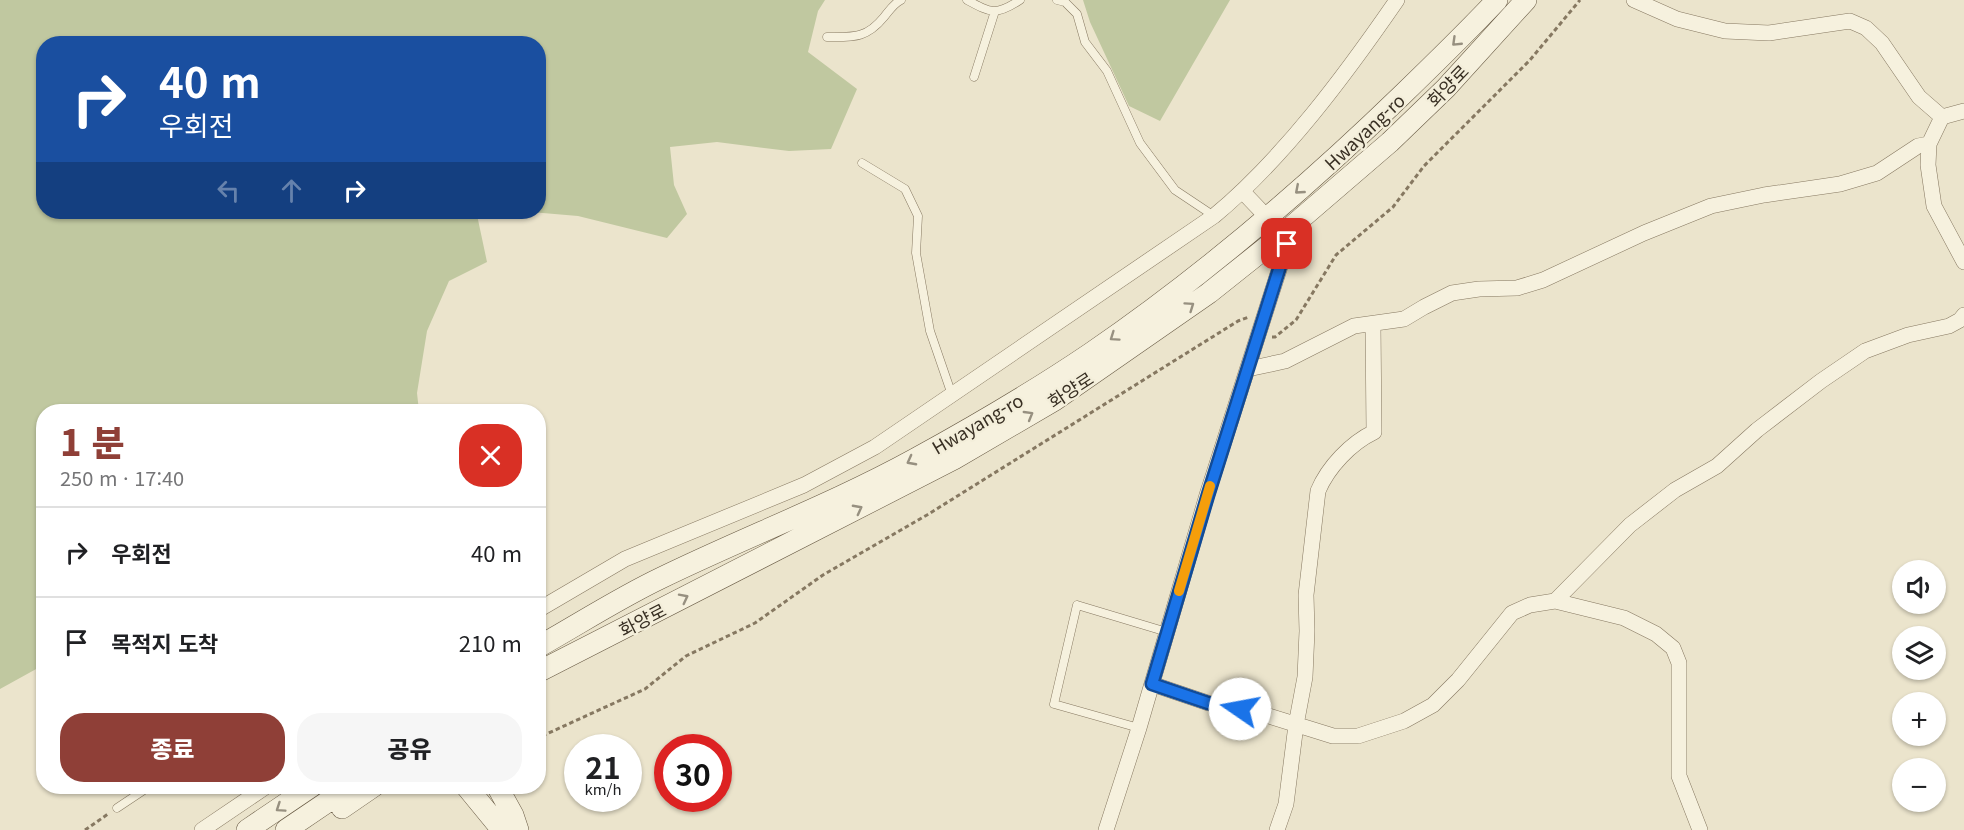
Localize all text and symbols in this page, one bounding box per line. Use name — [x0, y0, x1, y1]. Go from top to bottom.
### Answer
one-way arrow — [1453, 35, 1463, 46]
text: 40 m — [159, 49, 261, 110]
street label: 화양로 — [1420, 58, 1474, 112]
icon: right — [60, 60, 138, 138]
street label: Hwayang-ro — [1318, 87, 1410, 175]
text: 우회전 — [159, 105, 234, 144]
icon: left — [212, 174, 245, 207]
icon: ahead — [275, 174, 308, 207]
icon: right — [338, 174, 371, 207]
one-way arrow — [1295, 183, 1306, 194]
pin — [1261, 218, 1312, 269]
icon: arrive — [1270, 227, 1303, 260]
one-way arrow — [1184, 302, 1195, 313]
one-way arrow — [1109, 330, 1120, 341]
street label: 화양로 — [1042, 365, 1098, 413]
street label: Hwayang-ro — [927, 386, 1027, 460]
one-way arrow — [1023, 411, 1033, 423]
text: 1 분 — [60, 414, 125, 466]
button: close — [459, 424, 522, 487]
one-way arrow — [907, 454, 918, 465]
text: 250 m · 17:40 — [60, 463, 184, 492]
one-way arrow — [852, 505, 863, 517]
icon: right — [60, 536, 93, 569]
text: 우회전 — [111, 536, 172, 568]
text: 40 m — [471, 536, 522, 568]
map controls — [1892, 560, 1946, 812]
button: sound — [1892, 560, 1946, 614]
one-way arrow — [678, 594, 689, 605]
street label: 화양로 — [614, 596, 670, 642]
icon: arrive — [60, 626, 93, 659]
text: 목적지 도착 — [111, 626, 218, 658]
text: 210 m — [459, 626, 522, 658]
button: layers — [1892, 626, 1946, 680]
position arrow — [1208, 677, 1272, 741]
button: + — [1892, 692, 1946, 746]
button: 종료 — [60, 713, 285, 782]
button: 공유 — [297, 713, 522, 782]
speed limit sign: 30 — [654, 734, 732, 812]
text: 21 — [585, 744, 621, 788]
button: − — [1892, 758, 1946, 812]
text: km/h — [584, 778, 622, 799]
one-way arrow — [275, 801, 286, 812]

